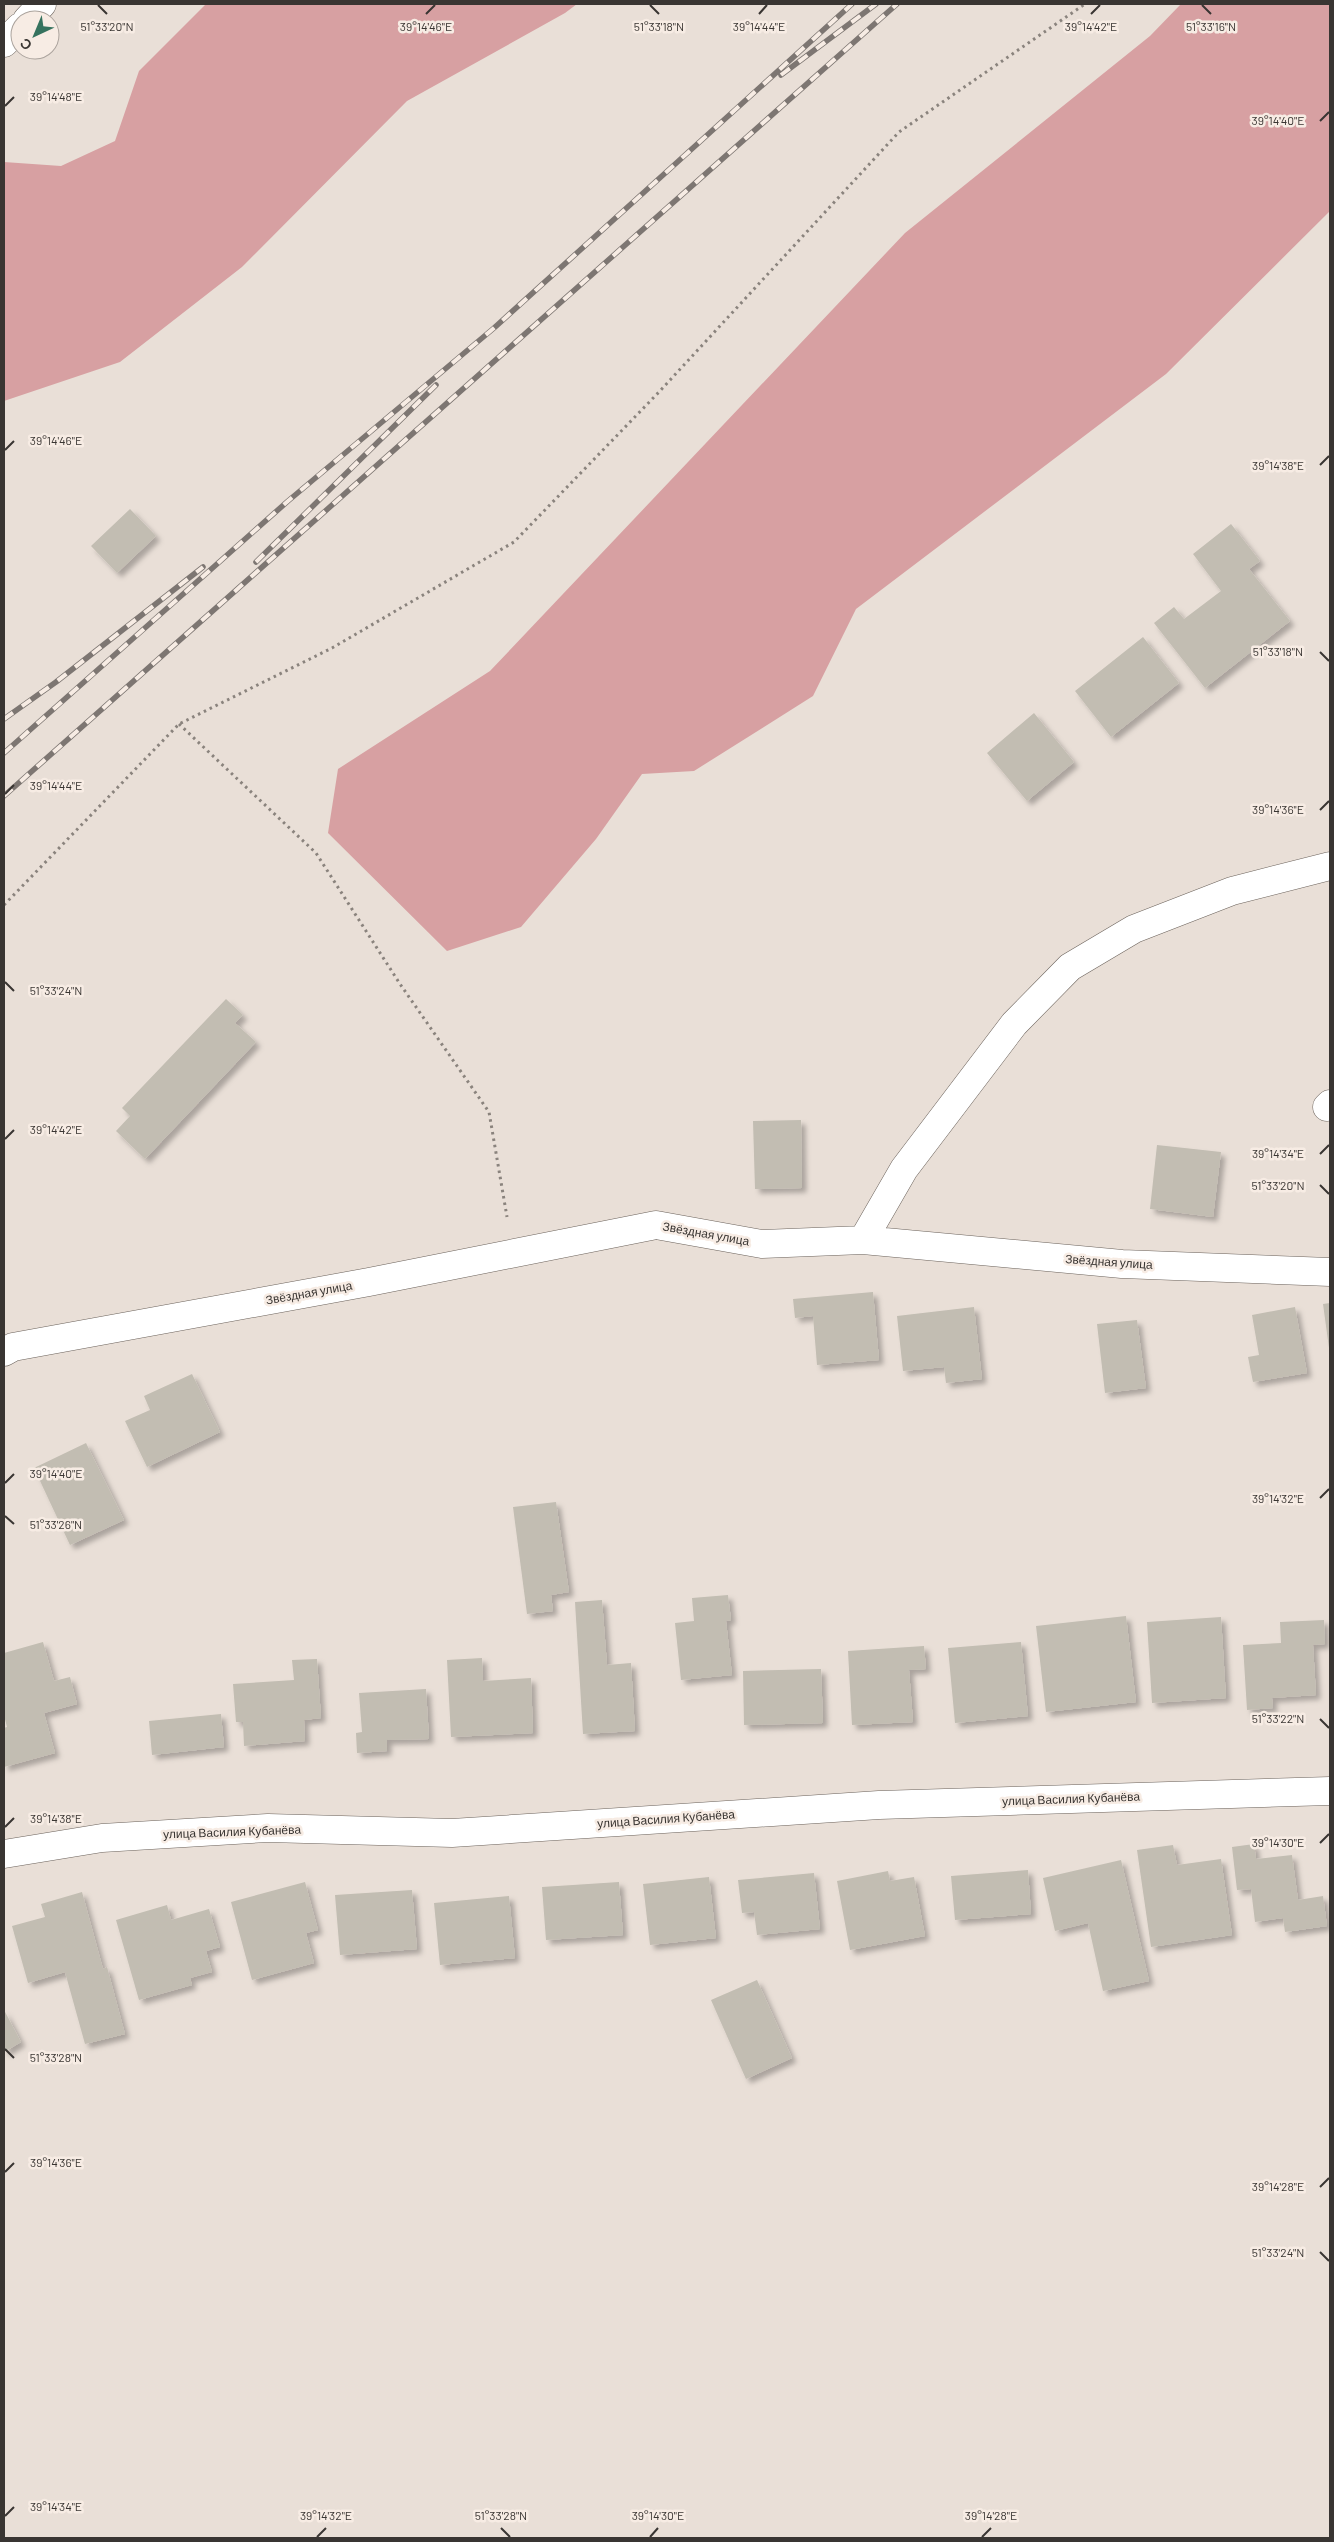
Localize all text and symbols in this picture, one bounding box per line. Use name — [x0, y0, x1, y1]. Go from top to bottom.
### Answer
north arrow — [10, 10, 60, 60]
text: 51°33'20"N — [80, 19, 134, 33]
text: 39°14'46"E — [400, 19, 452, 33]
text: 51°33'18"N — [634, 19, 684, 33]
text: 39°14'44"E — [733, 19, 785, 33]
text: 39°14'42"E — [1065, 19, 1117, 33]
text: 51°33'16"N — [1186, 19, 1236, 33]
text: С — [16, 35, 35, 54]
text: 39°14'48"E — [30, 89, 82, 103]
text: 39°14'40"E — [1252, 113, 1304, 127]
text: 39°14'46"E — [30, 433, 82, 447]
text: 39°14'38"E — [1252, 458, 1304, 472]
text: 51°33'18"N — [1253, 644, 1303, 658]
text: 39°14'44"E — [30, 778, 82, 792]
text: 39°14'36"E — [1252, 802, 1304, 816]
text: 51°33'24"N — [30, 983, 82, 997]
text: 39°14'42"E — [30, 1122, 82, 1136]
text: 39°14'34"E — [1252, 1146, 1304, 1160]
text: 51°33'20"N — [1251, 1178, 1305, 1192]
street label: Звёздная улица — [662, 1219, 751, 1249]
street label: Звёздная улица — [1065, 1251, 1154, 1272]
street label: Звёздная улица — [264, 1277, 354, 1308]
text: 39°14'40"E — [30, 1466, 82, 1480]
text: 39°14'32"E — [1252, 1491, 1304, 1505]
text: 51°33'26"N — [30, 1517, 82, 1531]
text: 51°33'22"N — [1252, 1711, 1304, 1725]
street label: улица Василия Кубанёва — [1002, 1789, 1141, 1808]
street label: улица Василия Кубанёва — [597, 1806, 736, 1831]
text: 39°14'38"E — [30, 1811, 82, 1825]
street label: улица Василия Кубанёва — [163, 1822, 302, 1841]
text: 39°14'30"E — [1252, 1835, 1304, 1849]
text: 51°33'28"N — [30, 2050, 82, 2064]
text: 39°14'36"E — [30, 2155, 82, 2169]
text: 39°14'28"E — [1252, 2179, 1304, 2193]
text: 51°33'24"N — [1252, 2245, 1304, 2259]
text: 39°14'34"E — [30, 2499, 82, 2513]
text: 39°14'32"E — [300, 2508, 352, 2522]
text: 51°33'28"N — [475, 2508, 527, 2522]
text: 39°14'30"E — [632, 2508, 684, 2522]
text: 39°14'28"E — [965, 2508, 1017, 2522]

